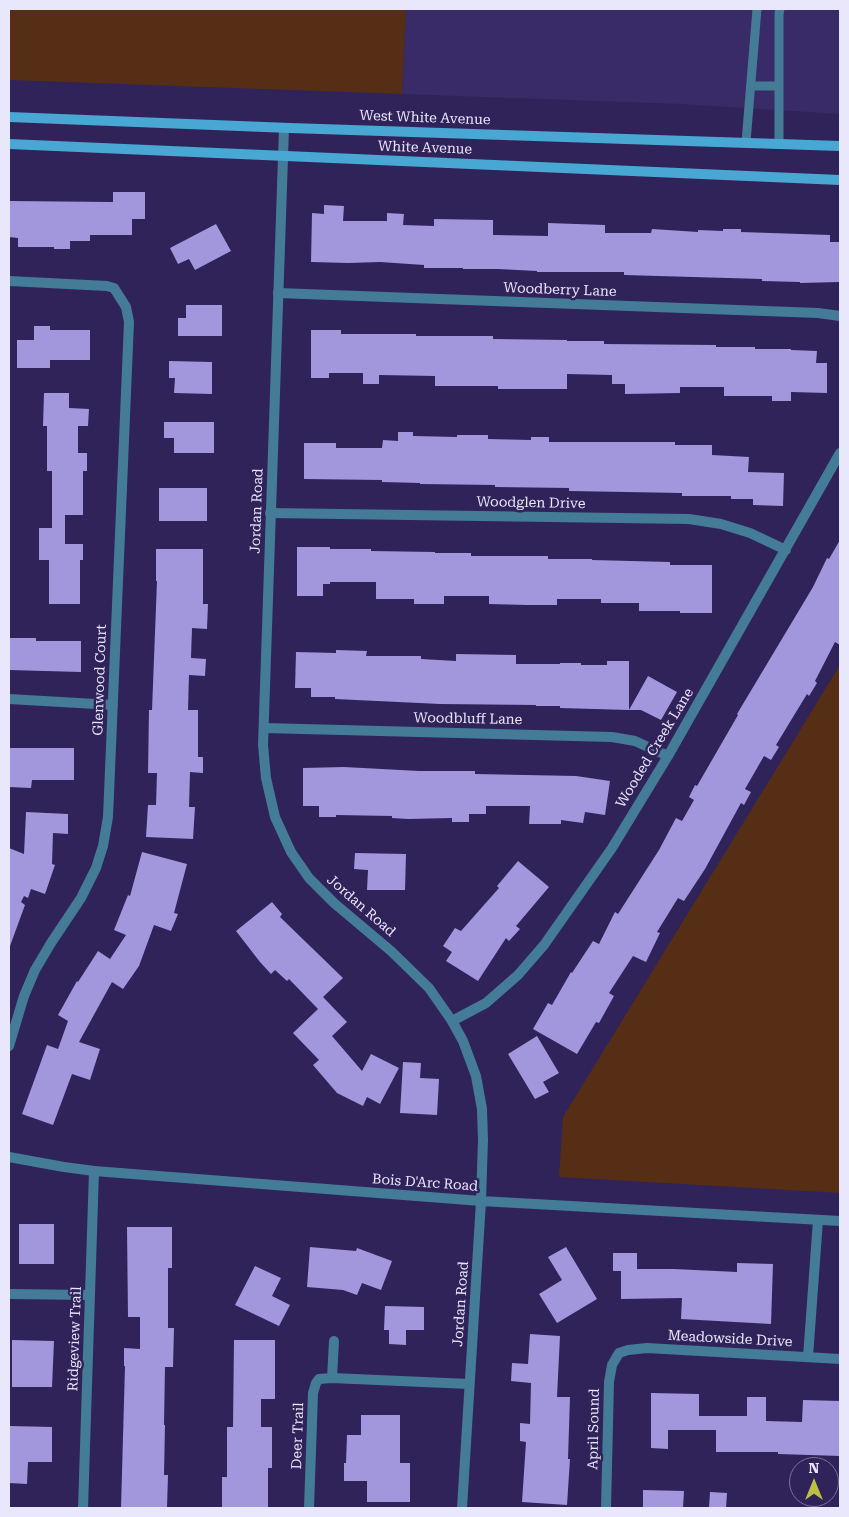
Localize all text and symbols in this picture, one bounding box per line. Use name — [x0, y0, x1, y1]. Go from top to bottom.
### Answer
street label: West White Avenue — [359, 107, 491, 129]
street label: White Avenue — [378, 138, 472, 158]
street label: Woodberry Lane — [503, 280, 617, 300]
street label: Jordan Road — [247, 468, 267, 554]
street label: Woodglen Drive — [476, 494, 586, 512]
street label: Glenwood Court — [90, 624, 110, 736]
street label: Wooded Creek Lane — [613, 685, 697, 811]
street label: Woodbluff Lane — [414, 710, 522, 728]
street label: Jordan Road — [323, 872, 399, 940]
street label: Bois D'Arc Road — [371, 1171, 479, 1195]
street label: Jordan Road — [450, 1261, 472, 1347]
street label: Ridgeview Trail — [65, 1286, 85, 1392]
street label: Meadowside Drive — [667, 1327, 793, 1351]
street label: April Sound — [585, 1388, 603, 1470]
street label: Deer Trail — [288, 1402, 308, 1470]
north arrow — [789, 1457, 839, 1507]
text: N — [809, 1460, 819, 1476]

